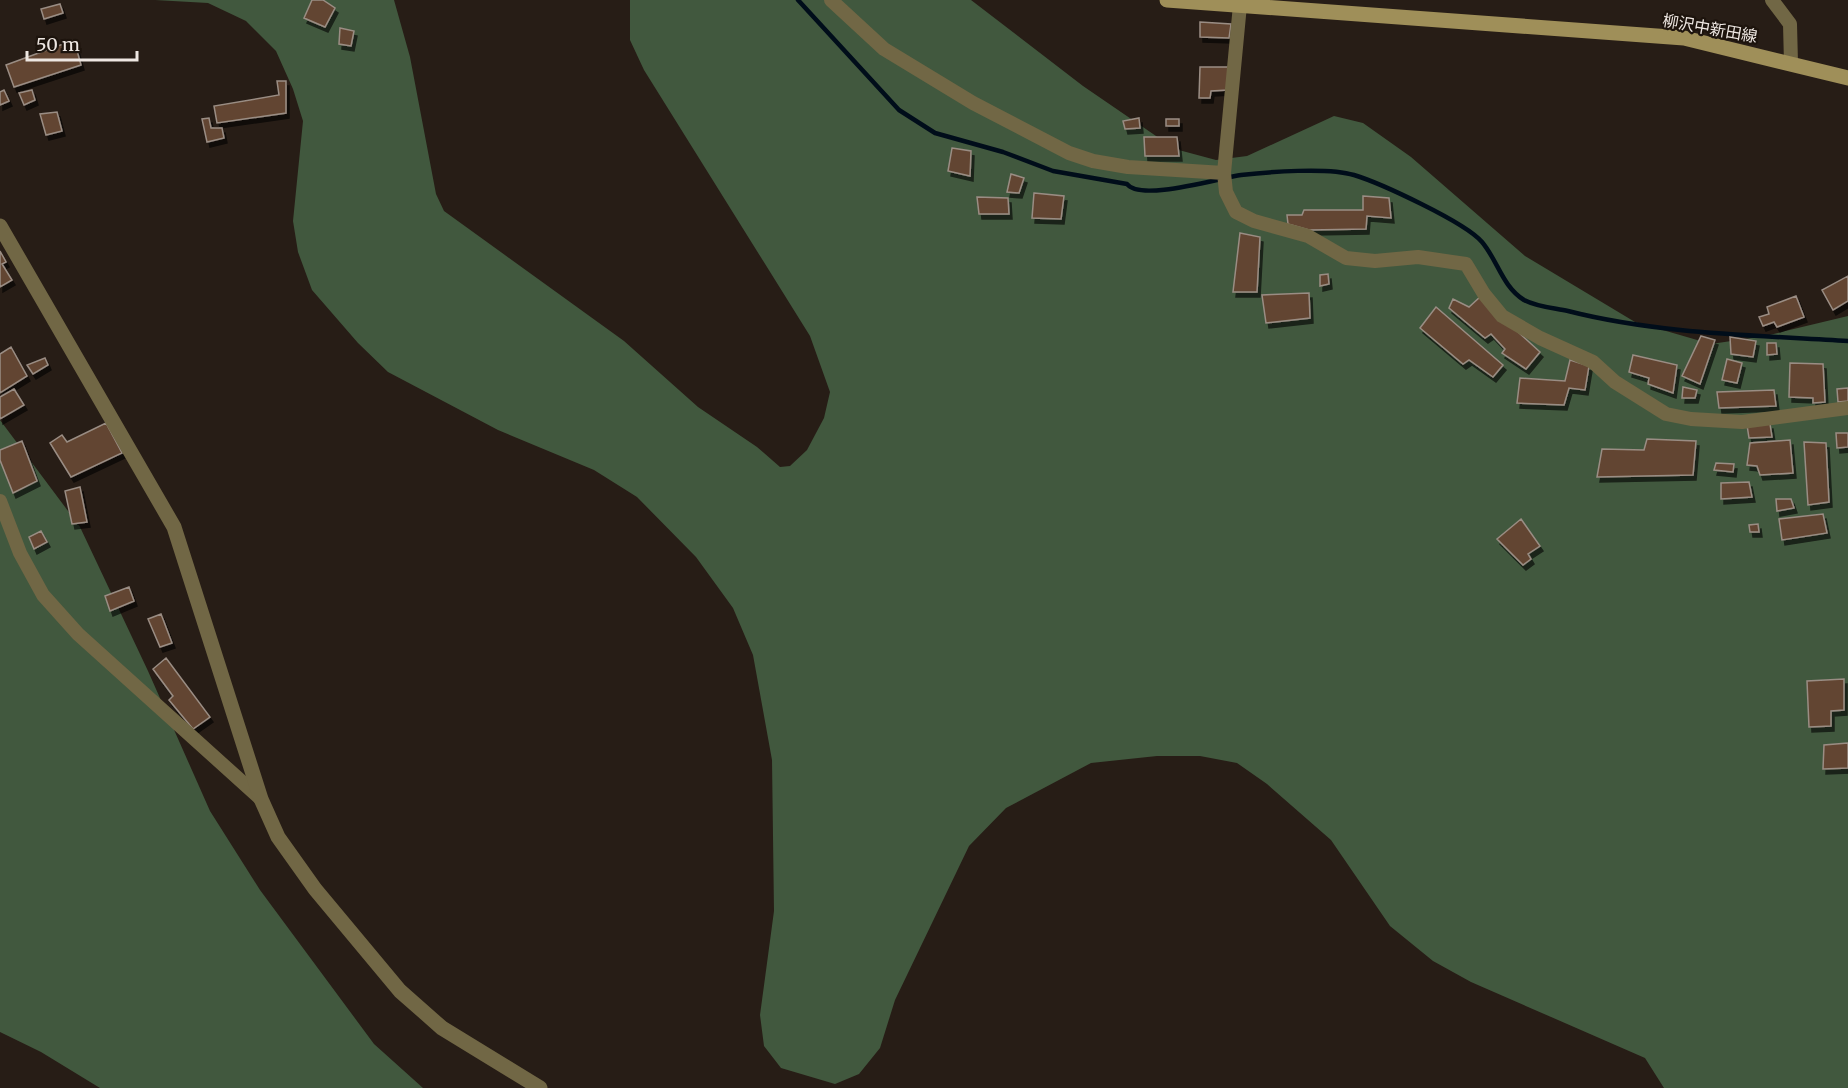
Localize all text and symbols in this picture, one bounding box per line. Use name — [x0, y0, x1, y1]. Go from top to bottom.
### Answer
street label: 柳沢中新田線 — [1661, 10, 1759, 46]
scale bar — [27, 24, 136, 62]
text: 50 m — [36, 33, 80, 56]

